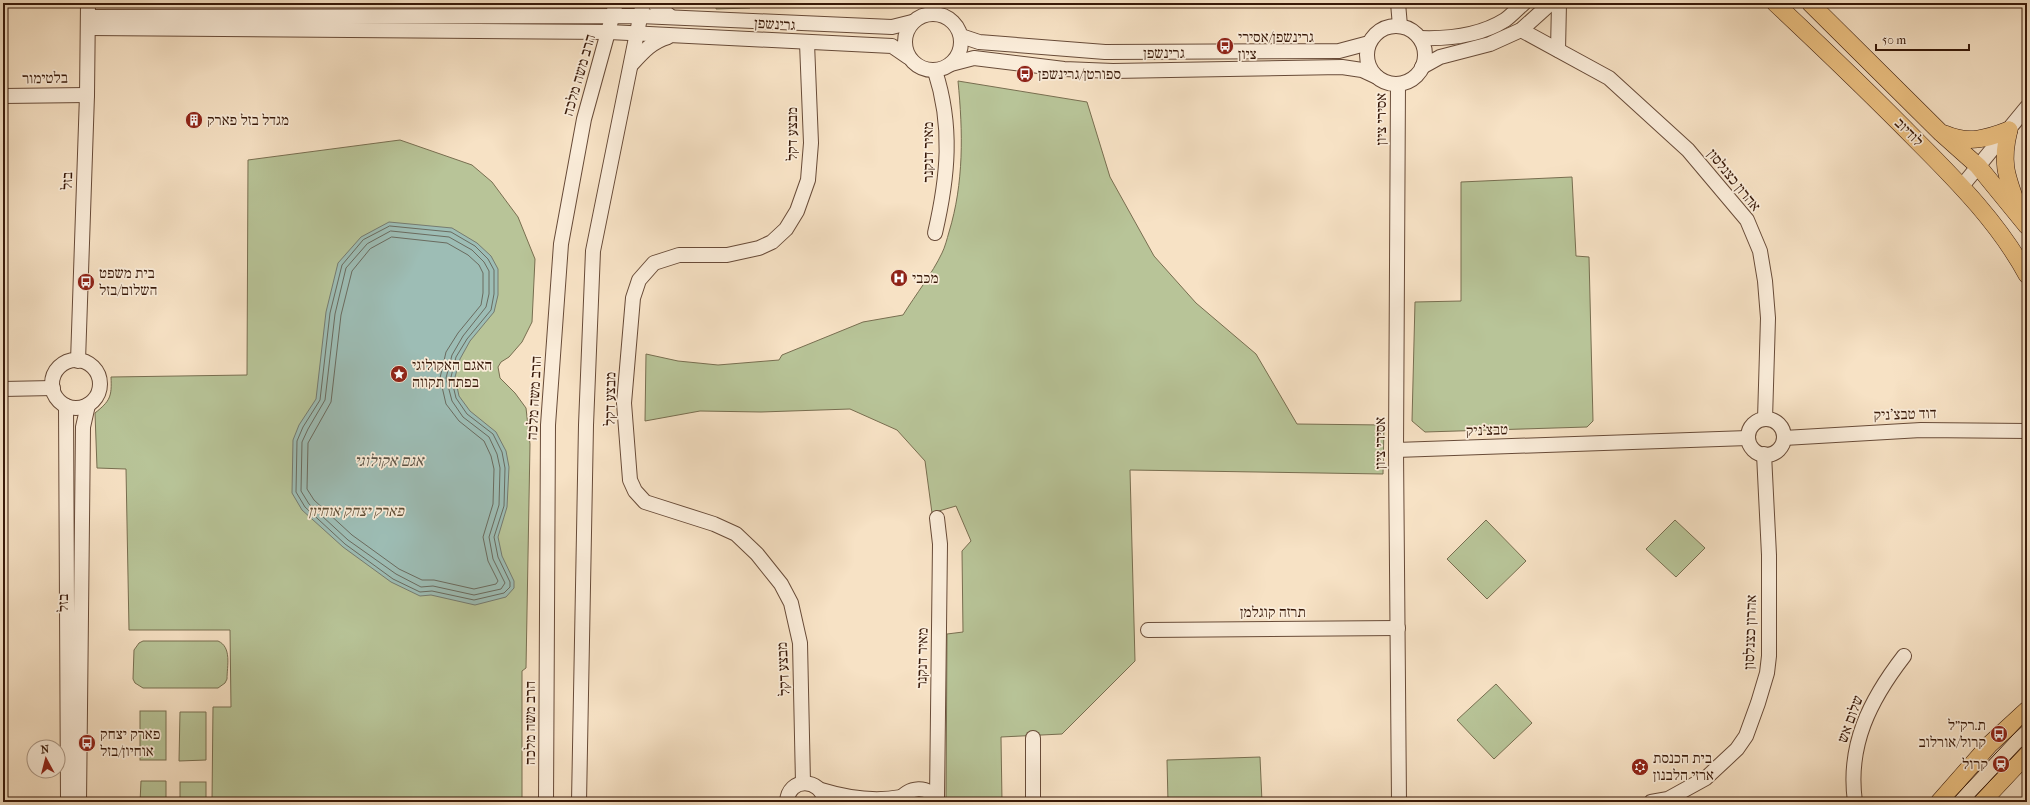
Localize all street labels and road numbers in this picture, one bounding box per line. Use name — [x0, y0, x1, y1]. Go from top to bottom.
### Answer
street label: גרינשפן — [754, 14, 796, 34]
street label: הרב משה מלכה — [559, 32, 599, 118]
street label: גרינשפן — [1143, 44, 1185, 62]
street label: בלטימור — [22, 69, 68, 87]
street label: אסירי ציון — [1372, 93, 1390, 145]
street label: מבצע דקל — [783, 107, 801, 161]
street label: לודיוב — [1891, 114, 1927, 150]
street label: מאיר דנקנר — [919, 122, 937, 182]
street label: אהרון כצנלסון — [1703, 145, 1765, 215]
street label: בזל — [58, 172, 76, 190]
street label: הרב משה מלכה — [523, 355, 545, 441]
street label: מבצע דקל — [601, 372, 619, 426]
street label: דוד טבצ'ניק — [1873, 404, 1937, 424]
street label: אסירי ציון — [1371, 417, 1389, 469]
street label: טבצ'ניק — [1466, 420, 1508, 440]
street label: בזל — [54, 594, 72, 612]
street label: אהרון כצנלסון — [1740, 594, 1760, 670]
street label: תרזה קוגלמן — [1240, 603, 1306, 621]
street label: מאיר דנקנר — [912, 627, 932, 689]
street label: מבצע דקל — [773, 641, 793, 697]
street label: הרב משה מלכה — [521, 681, 539, 765]
street label: שלום אש — [1833, 693, 1867, 745]

